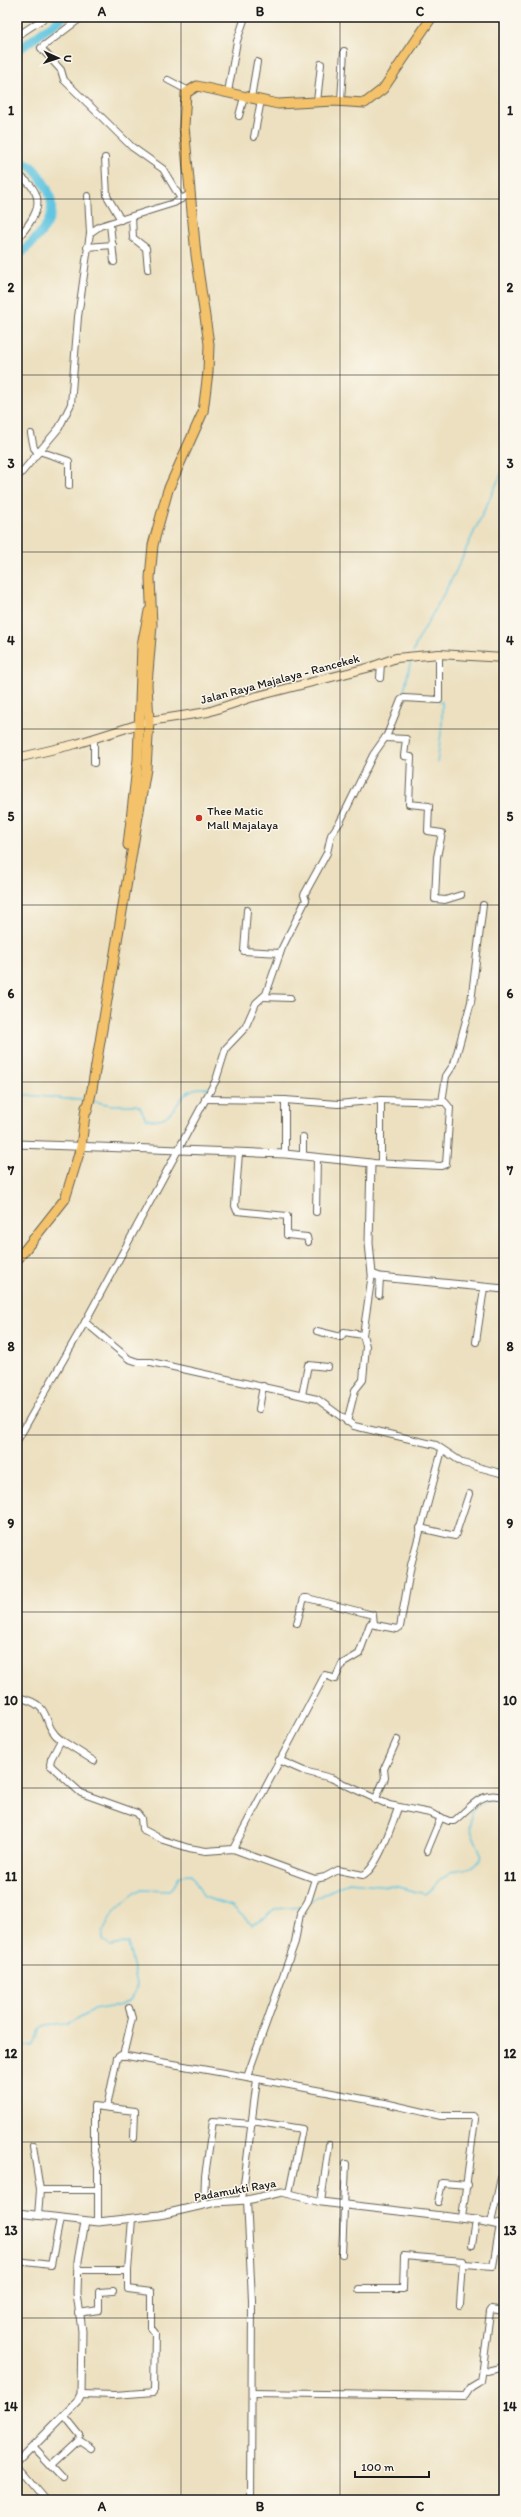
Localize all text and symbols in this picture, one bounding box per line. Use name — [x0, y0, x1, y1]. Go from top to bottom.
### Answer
text: A — [97, 4, 107, 19]
text: B — [256, 4, 265, 19]
text: C — [416, 4, 425, 19]
north arrow — [38, 38, 78, 78]
text: U — [61, 55, 74, 62]
text: 1 — [8, 103, 14, 118]
text: 1 — [507, 103, 513, 118]
text: 2 — [8, 280, 15, 295]
text: 2 — [507, 280, 514, 295]
text: 3 — [7, 456, 15, 471]
text: 3 — [506, 456, 514, 471]
text: 4 — [7, 633, 15, 648]
text: 4 — [506, 633, 514, 648]
street label: Jalan Raya Majalaya - Rancekek — [199, 651, 362, 707]
place label: Thee Matic Mall Majalaya — [207, 804, 278, 832]
text: 5 — [8, 809, 15, 824]
text: 5 — [507, 809, 514, 824]
marker: Thee Matic Mall Majalaya — [194, 813, 204, 823]
text: 6 — [8, 986, 15, 1001]
text: 6 — [507, 986, 514, 1001]
text: 7 — [7, 1163, 15, 1178]
text: 7 — [506, 1163, 514, 1178]
text: 8 — [7, 1339, 15, 1354]
text: 8 — [506, 1339, 514, 1354]
text: 9 — [8, 1516, 15, 1531]
text: 9 — [507, 1516, 514, 1531]
text: 10 — [4, 1693, 18, 1708]
text: 10 — [503, 1693, 517, 1708]
text: 11 — [5, 1869, 17, 1884]
text: 11 — [504, 1869, 516, 1884]
text: 12 — [5, 2046, 18, 2061]
text: 12 — [504, 2046, 517, 2061]
street label: Padamukti Raya — [193, 2176, 278, 2204]
text: 13 — [4, 2223, 18, 2238]
text: 13 — [503, 2223, 517, 2238]
text: 14 — [4, 2399, 18, 2414]
text: 14 — [503, 2399, 517, 2414]
scale bar — [355, 2453, 429, 2479]
text: 100 m — [361, 2460, 394, 2474]
text: A — [97, 2499, 107, 2514]
text: B — [256, 2499, 265, 2514]
text: C — [416, 2499, 425, 2514]

